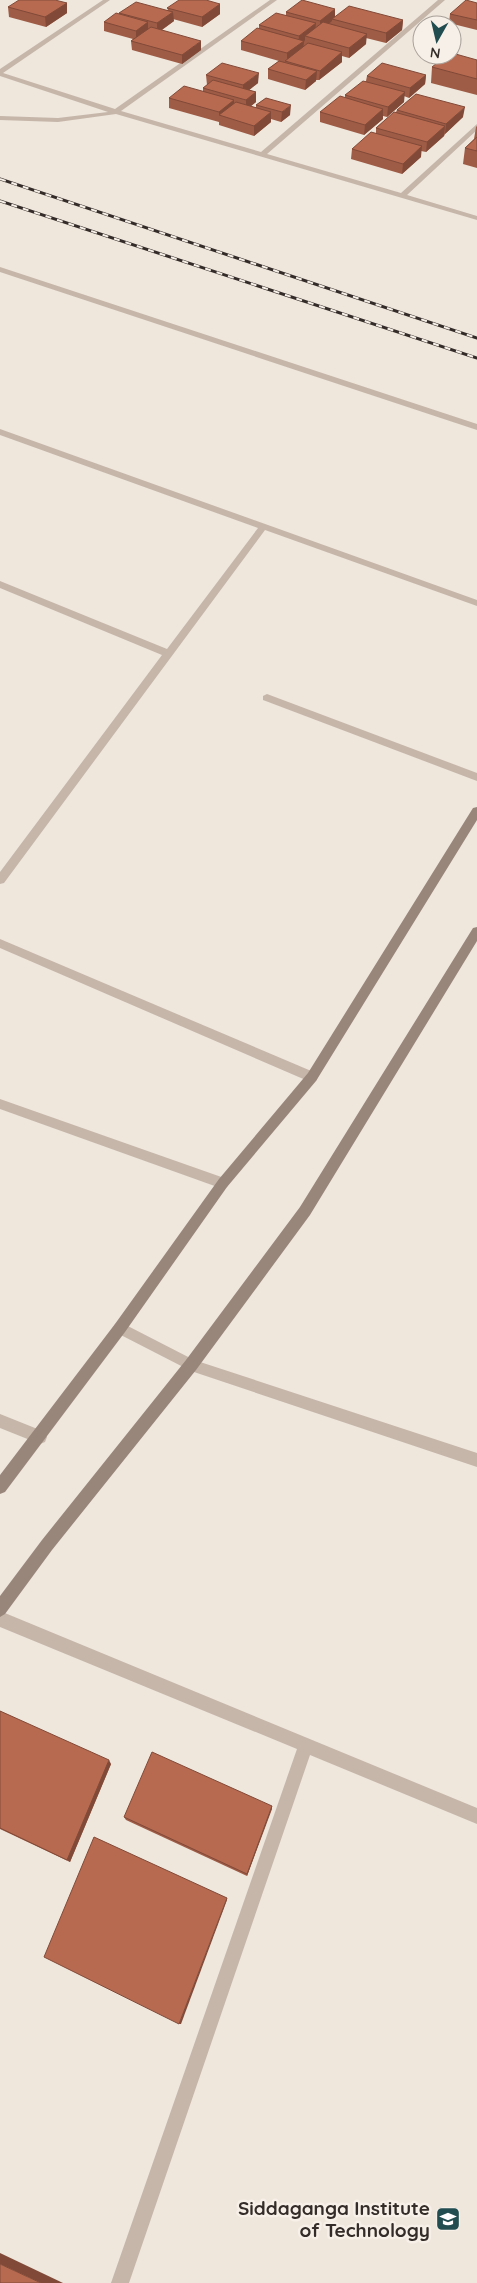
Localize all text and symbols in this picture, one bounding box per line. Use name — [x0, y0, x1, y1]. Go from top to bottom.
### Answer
north arrow — [412, 15, 462, 65]
text: N — [429, 43, 442, 63]
place label: Siddaganga Institute of Technology — [238, 2196, 430, 2242]
school or university icon: Siddaganga Institute of Technology — [435, 2206, 461, 2232]

